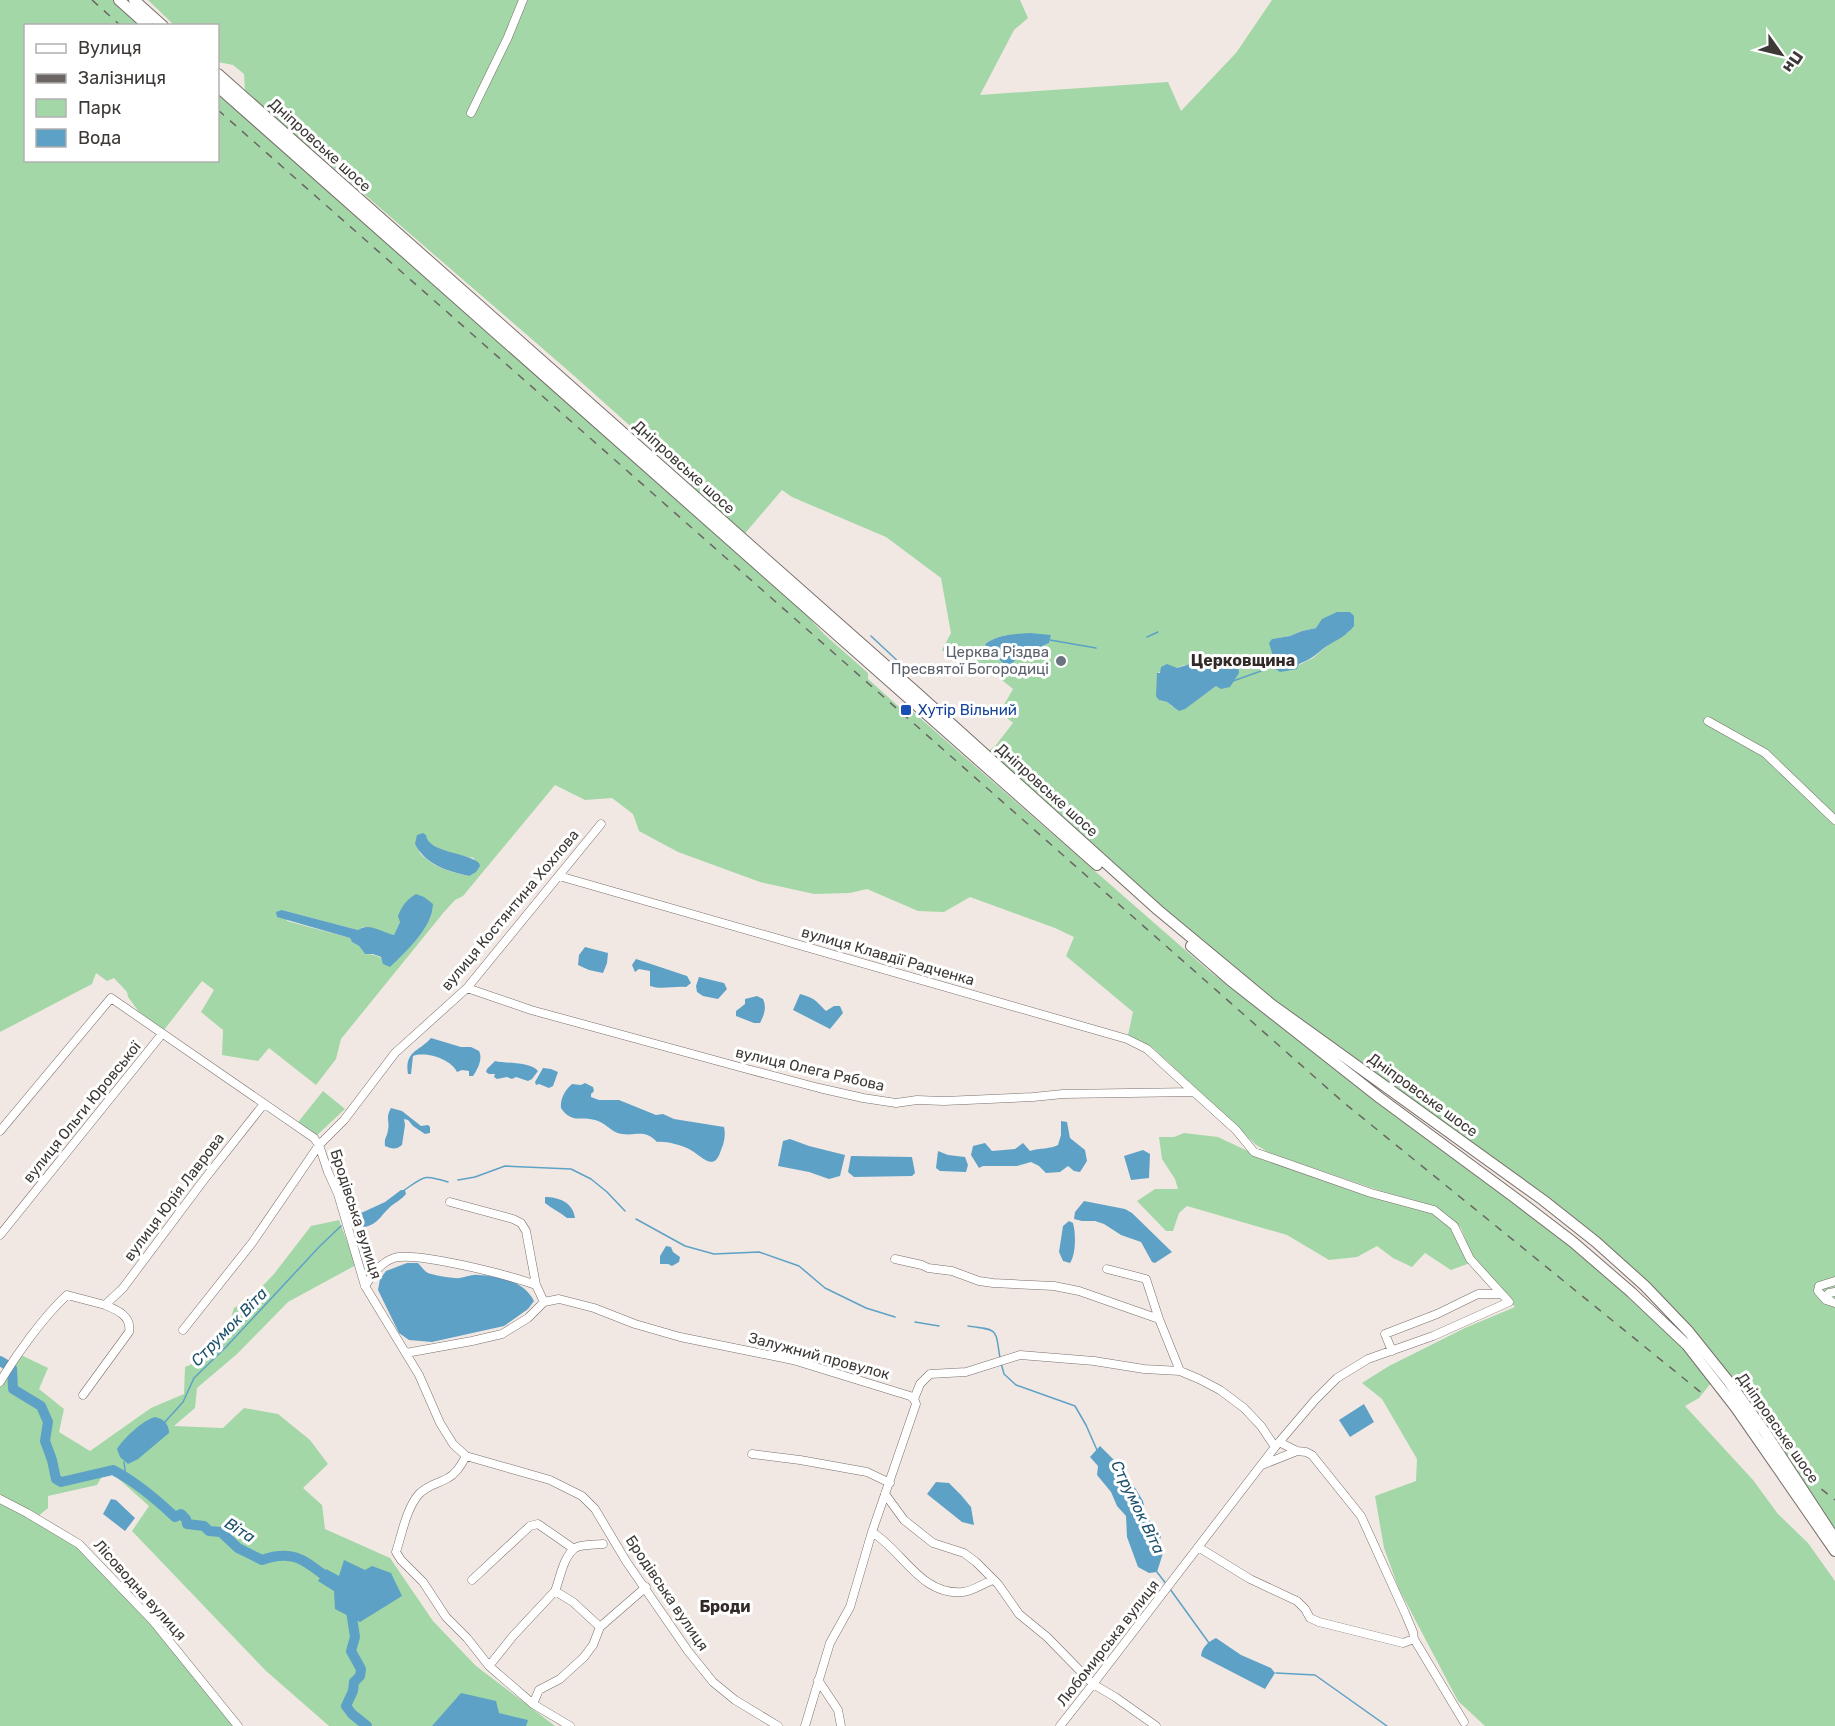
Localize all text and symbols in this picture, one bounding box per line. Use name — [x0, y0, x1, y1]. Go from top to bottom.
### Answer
legend — [24, 24, 219, 162]
north arrow — [1751, 24, 1811, 84]
text: Вулиця — [78, 37, 142, 59]
text: Пн — [1779, 48, 1807, 77]
text: Залізниця — [78, 67, 166, 89]
street label: Дніпровське шосе — [265, 95, 375, 195]
text: Парк — [78, 97, 122, 119]
text: Вода — [78, 127, 121, 149]
street label: Дніпровське шосе — [629, 417, 739, 517]
place label: Церква Різдва Пресвятої Богородиці — [891, 643, 1049, 678]
district label: Церковщина — [1191, 651, 1295, 670]
marker: Церква Різдва Пресвятої Богородиці — [1054, 654, 1068, 668]
place label: Хутір Вільний — [918, 701, 1017, 719]
marker: Хутір Вільний — [899, 703, 913, 717]
street label: Дніпровське шосе — [992, 740, 1102, 840]
street label: вулиця Костянтина Хохлова — [437, 826, 583, 994]
street label: вулиця Клавдії Радченка — [799, 923, 977, 989]
street label: вулиця Ольги Юровської — [19, 1037, 145, 1186]
street label: вулиця Олега Рябова — [734, 1043, 886, 1095]
street label: Дніпровське шосе — [1365, 1049, 1481, 1141]
street label: вулиця Юрія Лаврова — [120, 1130, 228, 1264]
street label: Бродівська вулиця — [327, 1147, 385, 1281]
water label: Струмок Віта — [187, 1284, 271, 1370]
street label: Залужний провулок — [746, 1328, 892, 1384]
street label: Дніпровське шосе — [1733, 1369, 1823, 1487]
water label: Струмок Віта — [1107, 1457, 1169, 1557]
water label: Віта — [221, 1513, 259, 1547]
street label: Бродівська вулиця — [622, 1532, 712, 1654]
street label: Лісоводна вулиця — [90, 1536, 190, 1644]
street label: Любомирська вулиця — [1053, 1576, 1163, 1710]
district label: Броди — [699, 1597, 751, 1616]

